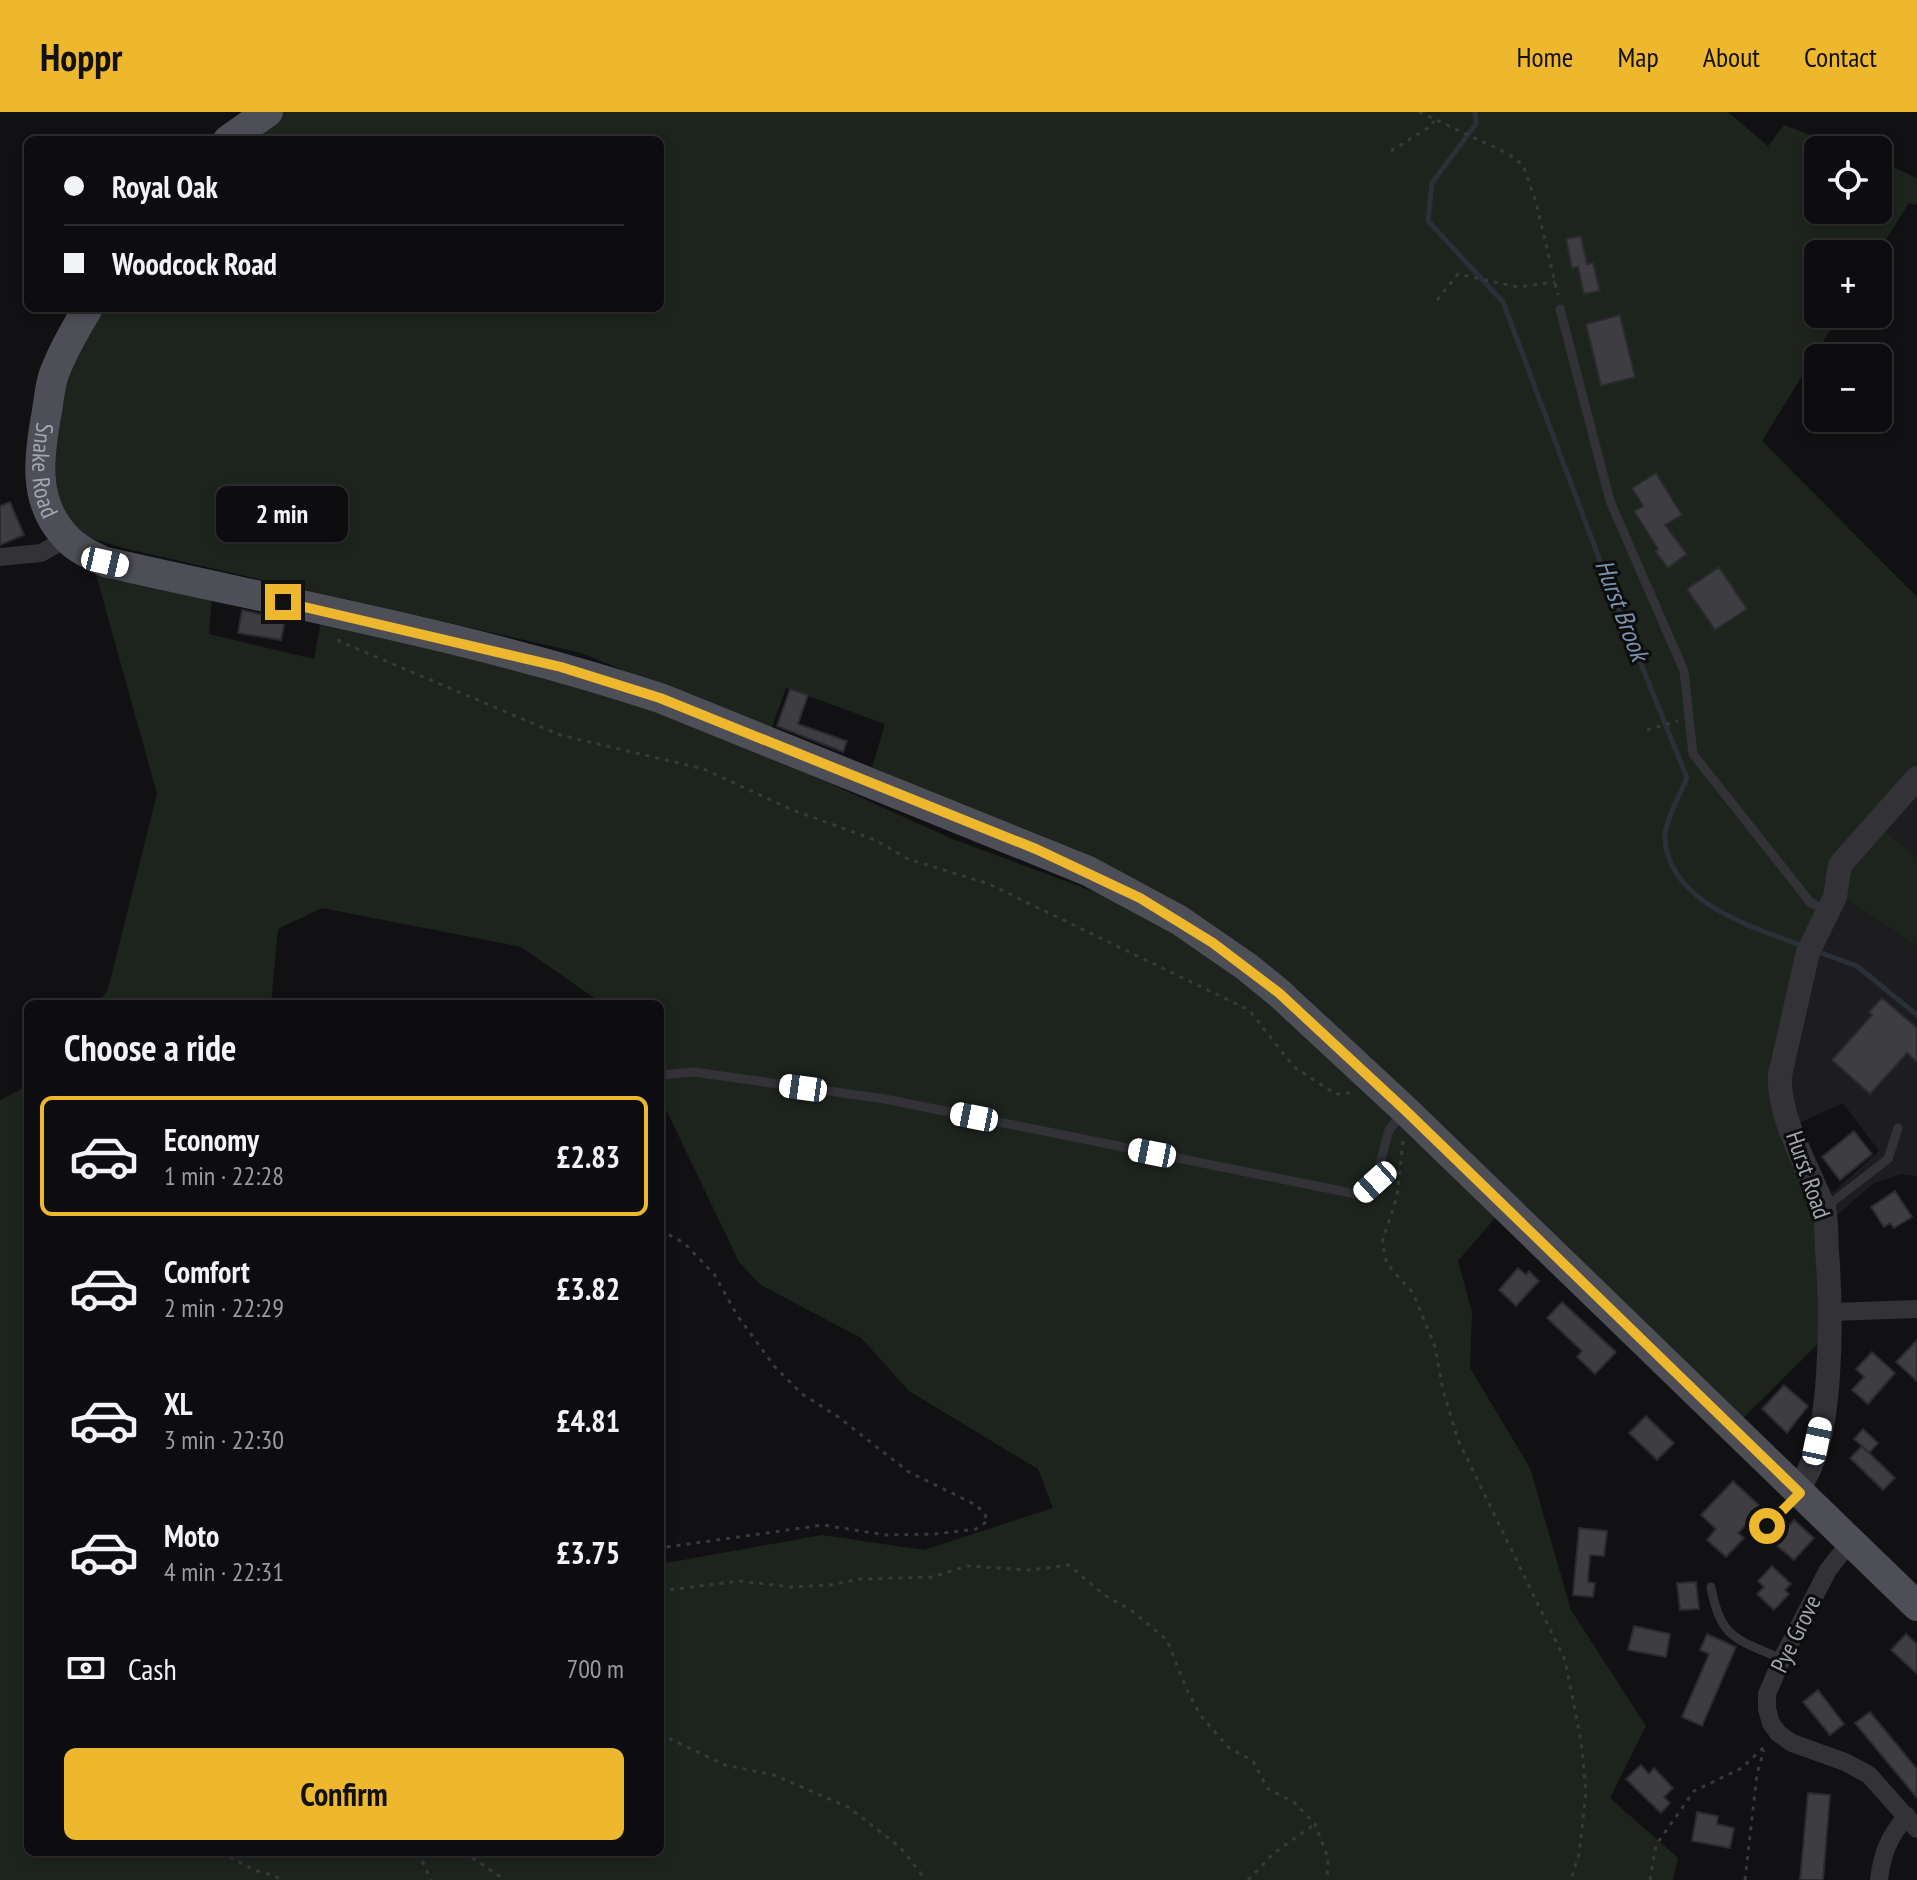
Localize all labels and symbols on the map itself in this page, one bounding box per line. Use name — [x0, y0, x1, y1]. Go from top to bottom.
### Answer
street label: Snake Road — [25, 421, 66, 523]
callout: 2 min — [217, 486, 349, 542]
car — [79, 545, 131, 579]
water label: Hurst Brook — [1588, 555, 1658, 668]
route end — [265, 584, 301, 620]
car — [778, 1073, 828, 1103]
car — [948, 1101, 1000, 1133]
street label: Hurst Road — [1779, 1127, 1838, 1223]
car — [1126, 1137, 1178, 1169]
car — [1349, 1157, 1401, 1207]
car — [1800, 1415, 1834, 1467]
route start — [1749, 1508, 1785, 1544]
street label: Pye Grove — [1764, 1590, 1828, 1678]

